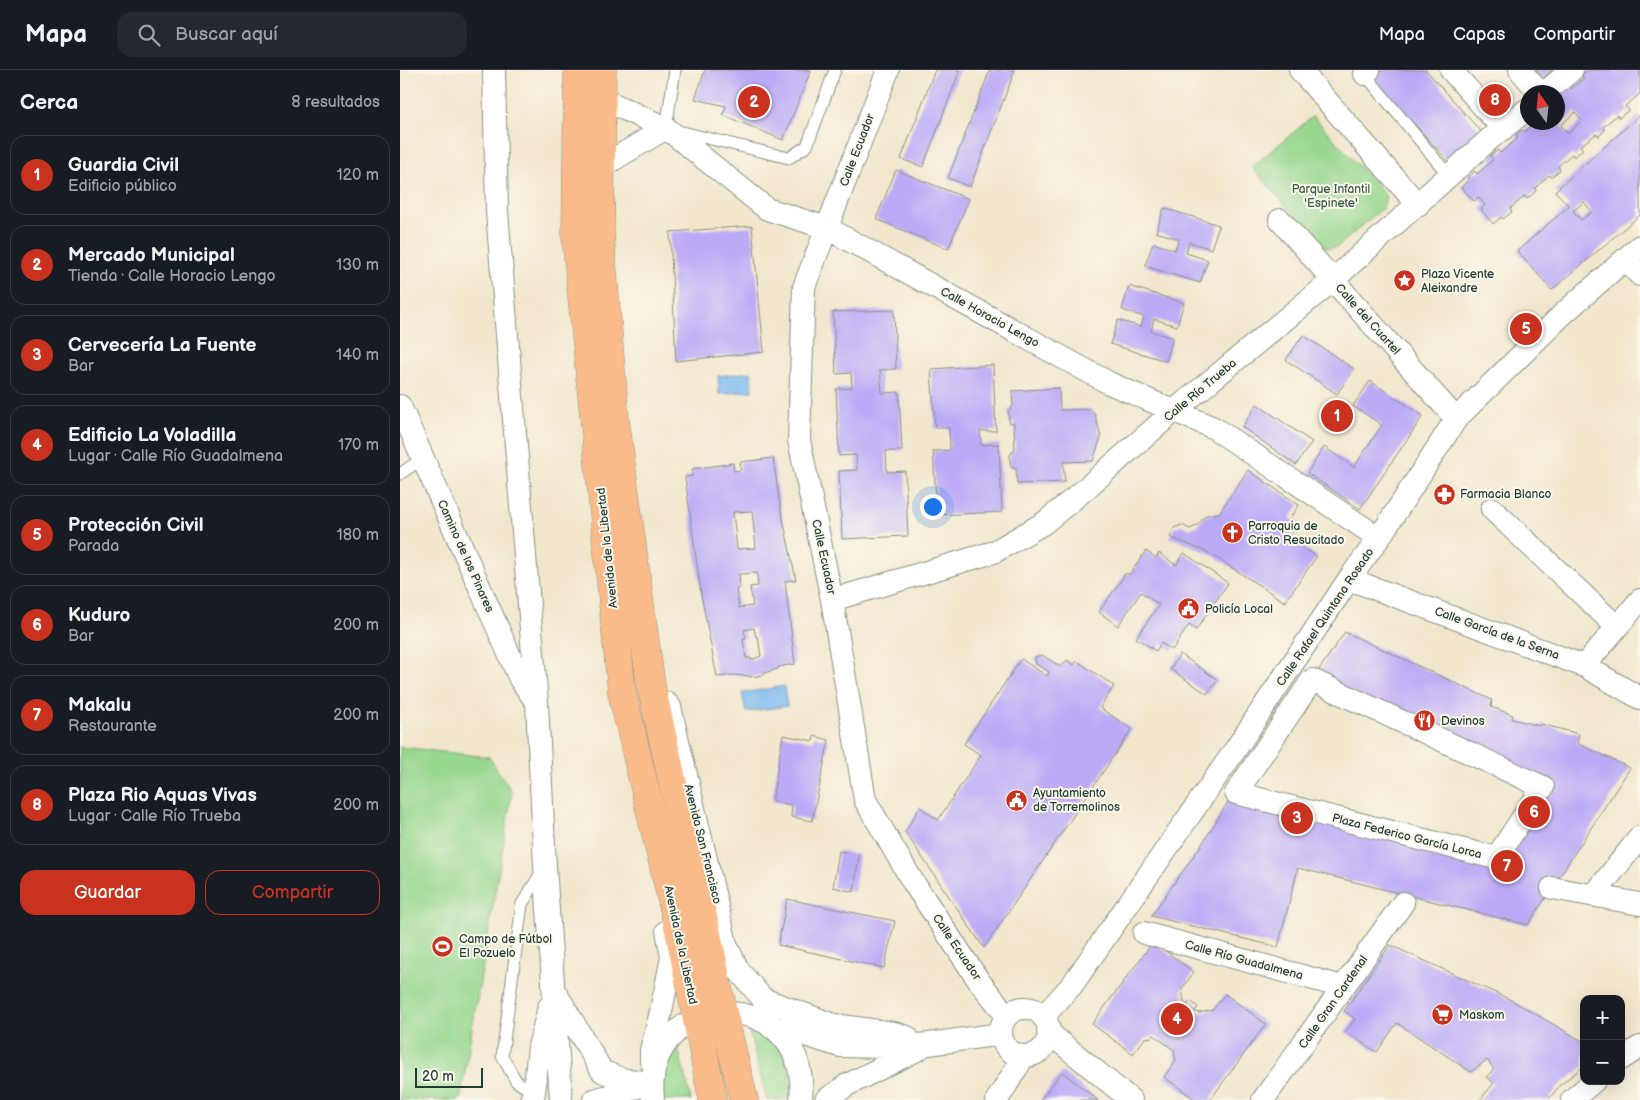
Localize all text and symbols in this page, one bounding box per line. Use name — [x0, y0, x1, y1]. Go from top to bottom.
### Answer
search box — [117, 12, 467, 57]
text: Mapa — [25, 20, 87, 49]
icon: search — [135, 21, 163, 49]
text: Buscar aquí — [175, 23, 278, 46]
text: Mapa — [1379, 24, 1425, 45]
text: Capas — [1453, 24, 1506, 45]
text: Compartir — [1534, 24, 1615, 45]
pin: 8 — [1479, 81, 1511, 119]
pin: 2 — [738, 83, 770, 121]
north arrow — [1520, 85, 1565, 130]
text: Cerca — [20, 90, 78, 115]
text: 8 resultados — [291, 93, 380, 112]
street label: Calle Ecuador — [837, 111, 878, 189]
text: Guardia Civil — [68, 154, 179, 177]
text: 1 — [34, 166, 40, 185]
text: 120 m — [336, 166, 379, 185]
text: Edificio público — [68, 177, 177, 196]
park label: Parque Infantil 'Espinete' — [1292, 182, 1370, 211]
text: Mercado Municipal — [68, 244, 235, 267]
text: 2 — [32, 256, 42, 275]
text: 130 m — [336, 256, 379, 275]
text: Tienda · Calle Horacio Lengo — [68, 267, 276, 286]
place label: Plaza Vicente Aleixandre — [1421, 267, 1494, 296]
place icon: Plaza Vicente Aleixandre — [1393, 269, 1417, 293]
street label: Calle del Cuartel — [1332, 281, 1403, 358]
street label: Calle Horacio Lengo — [938, 284, 1042, 351]
pin: 5 — [1510, 310, 1542, 348]
text: Cervecería La Fuente — [68, 334, 257, 357]
text: 3 — [32, 346, 42, 365]
text: 140 m — [336, 346, 379, 365]
street label: Calle Río Trueba — [1161, 355, 1240, 425]
text: Bar — [68, 357, 94, 376]
pin: 1 — [1321, 397, 1353, 435]
text: Edificio La Voladilla — [68, 424, 236, 447]
text: 4 — [32, 436, 42, 455]
text: 170 m — [338, 436, 379, 455]
text: Lugar · Calle Río Guadalmena — [68, 447, 283, 466]
pharmacy icon: Farmacia Blanco — [1432, 482, 1456, 506]
street label: Avenida de la Libertad — [594, 487, 621, 609]
place label: Farmacia Blanco — [1460, 487, 1552, 502]
your location — [920, 494, 946, 520]
street label: Camino de los Pinares — [434, 498, 497, 615]
text: Protección Civil — [68, 514, 203, 537]
street label: Calle Ecuador — [808, 518, 839, 597]
place label: Parroquia de Cristo Resucitado — [1248, 519, 1344, 548]
church icon: Parroquia de Cristo Resucitado — [1220, 521, 1244, 545]
text: 5 — [32, 526, 42, 545]
text: 180 m — [337, 526, 379, 545]
text: Parada — [68, 537, 119, 556]
street label: Calle Rafael Quintana Rosado — [1273, 545, 1377, 689]
public building icon: Policía Local — [1177, 597, 1201, 621]
place label: Policía Local — [1205, 602, 1273, 617]
text: Kuduro — [68, 604, 130, 627]
street label: Calle García de la Serna — [1432, 604, 1562, 663]
text: 6 — [32, 616, 42, 635]
text: 200 m — [333, 616, 379, 635]
text: Bar — [68, 627, 94, 646]
text: Makalu — [68, 694, 131, 717]
text: 7 — [33, 706, 41, 725]
text: 200 m — [333, 706, 379, 725]
restaurant icon: Devinos — [1413, 709, 1437, 733]
place label: Devinos — [1441, 714, 1485, 729]
text: Restaurante — [68, 717, 157, 736]
street label: Avenida San Francisco — [680, 783, 725, 906]
text: Plaza Rio Aquas Vivas — [68, 784, 257, 807]
place label: Ayuntamiento de Torremolinos — [1033, 786, 1120, 815]
public building icon: Ayuntamiento de Torremolinos — [1005, 788, 1029, 812]
pin: 6 — [1518, 793, 1550, 831]
text: 8 — [32, 796, 42, 815]
text: 200 m — [333, 796, 379, 815]
pin: 3 — [1281, 799, 1313, 837]
text: Lugar · Calle Río Trueba — [68, 807, 241, 826]
street label: Plaza Federico García Lorca — [1330, 811, 1484, 862]
pin: 7 — [1491, 847, 1523, 885]
button: Guardar — [20, 870, 195, 915]
button: Compartir — [205, 870, 380, 915]
street label: Avenida de la Libertad — [661, 884, 700, 1006]
street label: Calle Ecuador — [929, 911, 985, 984]
place label: Campo de Fútbol El Pozuelo — [459, 932, 552, 961]
sports icon: Campo de Fútbol El Pozuelo — [431, 934, 455, 958]
street label: Calle Río Guadalmena — [1183, 937, 1305, 984]
street label: Calle Gran Cardenal — [1296, 953, 1371, 1052]
map controls — [1580, 995, 1625, 1085]
button: + — [1580, 995, 1625, 1040]
pin: 4 — [1161, 1000, 1193, 1038]
supermarket icon: Maskom — [1431, 1003, 1455, 1027]
place label: Maskom — [1459, 1008, 1505, 1023]
button: − — [1580, 1040, 1625, 1085]
scale bar — [415, 1065, 482, 1088]
text: 20 m — [422, 1068, 454, 1085]

